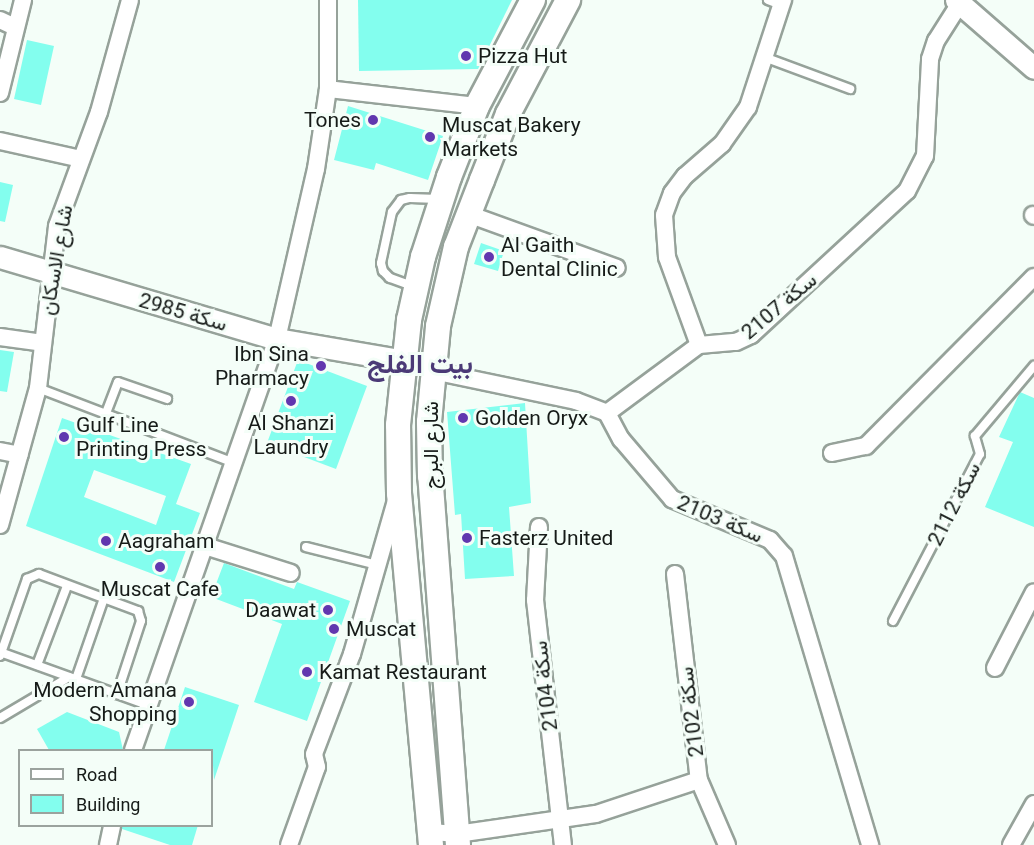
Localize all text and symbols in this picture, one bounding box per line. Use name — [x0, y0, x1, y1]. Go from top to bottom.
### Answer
place label: Pizza Hut — [478, 43, 567, 69]
marker: Pizza Hut — [459, 49, 473, 63]
place label: Tones — [304, 107, 361, 133]
place label: Muscat Bakery Markets — [442, 112, 581, 162]
marker: Tones — [366, 113, 380, 127]
marker: Muscat Bakery Markets — [423, 130, 437, 144]
street label: شارع الاسكان — [34, 203, 78, 317]
place label: Al Gaith Dental Clinic — [501, 232, 618, 282]
marker: Al Gaith Dental Clinic — [482, 250, 496, 264]
street label: سكة 2107 — [736, 267, 822, 345]
street label: سكة 2985 — [136, 287, 230, 337]
place label: Ibn Sina Pharmacy — [215, 341, 309, 391]
district label: بيت الفلج — [367, 349, 473, 381]
marker: Ibn Sina Pharmacy — [314, 359, 328, 373]
marker: Al Shanzi Laundry — [284, 394, 298, 408]
street label: شارع البرج — [418, 401, 444, 489]
place label: Golden Oryx — [475, 405, 588, 431]
place label: Al Shanzi Laundry — [248, 410, 334, 460]
marker: Golden Oryx — [456, 411, 470, 425]
place label: Gulf Line Printing Press — [76, 412, 207, 462]
marker: Gulf Line Printing Press — [57, 430, 71, 444]
street label: سكة 2112 — [922, 458, 986, 550]
street label: سكة 2103 — [673, 490, 767, 548]
place label: Fasterz United — [479, 525, 613, 551]
place label: Aagraham — [118, 528, 214, 554]
marker: Fasterz United — [460, 531, 474, 545]
marker: Aagraham — [99, 534, 113, 548]
marker: Muscat Cafe — [153, 560, 167, 574]
place label: Muscat Cafe — [101, 576, 219, 602]
place label: Daawat — [245, 597, 316, 623]
marker: Daawat — [321, 603, 335, 617]
place label: Muscat — [346, 616, 416, 642]
marker: Muscat — [327, 622, 341, 636]
street label: سكة 2104 — [527, 640, 563, 732]
place label: Kamat Restaurant — [319, 659, 487, 685]
marker: Kamat Restaurant — [300, 665, 314, 679]
street label: سكة 2102 — [673, 666, 709, 758]
place label: Modern Amana Shopping — [33, 677, 177, 727]
marker: Modern Amana Shopping — [182, 695, 196, 709]
legend — [18, 749, 213, 827]
text: Road — [76, 764, 117, 785]
text: Building — [76, 794, 140, 815]

